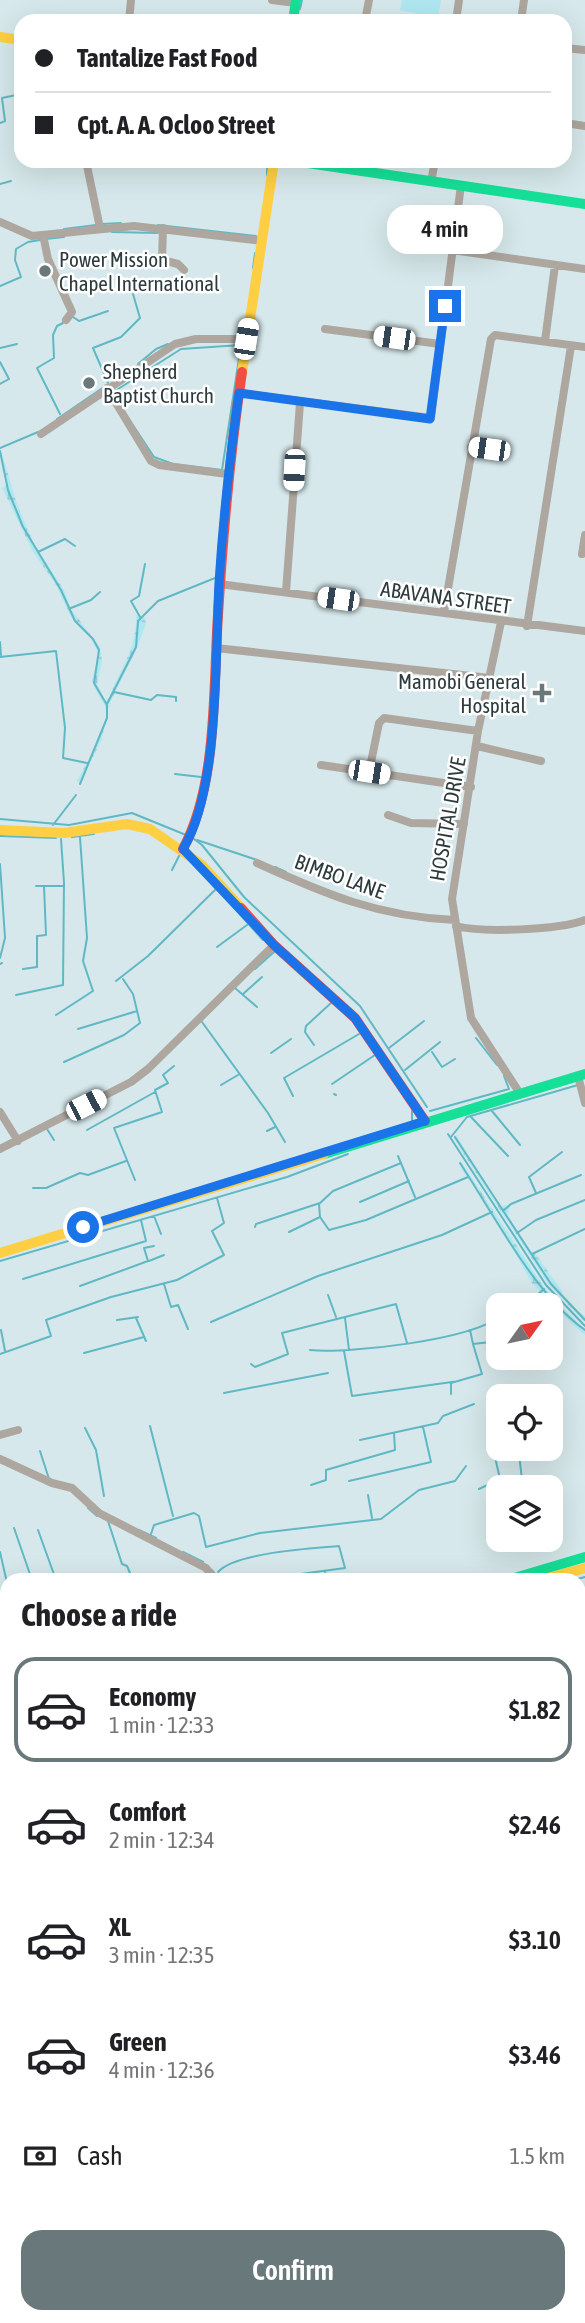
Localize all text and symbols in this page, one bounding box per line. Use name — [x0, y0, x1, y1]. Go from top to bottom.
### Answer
text: Tantalize Fast Food — [77, 43, 257, 73]
text: Cpt. A. A. Ocloo Street — [77, 110, 275, 140]
callout: 4 min — [387, 204, 503, 254]
text: 4 min — [422, 216, 468, 242]
place label: Power Mission Chapel International — [59, 247, 220, 295]
marker: Power Mission Chapel International — [37, 263, 53, 279]
route end — [429, 290, 461, 322]
car — [233, 317, 260, 361]
car — [372, 325, 417, 351]
place label: Shepherd Baptist Church — [103, 359, 214, 407]
marker: Shepherd Baptist Church — [81, 375, 97, 391]
car — [467, 436, 512, 462]
car — [283, 448, 306, 492]
street label: ABAVANA STREET — [379, 576, 513, 618]
car — [316, 586, 361, 612]
place label: Mamobi General Hospital — [398, 669, 526, 717]
marker: Mamobi General Hospital — [532, 683, 552, 703]
street label: HOSPITAL DRIVE — [424, 755, 470, 883]
car — [347, 758, 392, 786]
street label: BIMBO LANE — [292, 849, 388, 903]
car — [63, 1086, 110, 1124]
route start — [67, 1211, 99, 1243]
north arrow — [486, 1293, 564, 1370]
map controls — [486, 1293, 563, 1552]
button: locate — [486, 1384, 563, 1461]
button: layers — [486, 1475, 563, 1552]
text: Choose a ride — [21, 1596, 177, 1633]
icon: car — [25, 1678, 88, 1741]
text: Economy — [109, 1682, 196, 1712]
text: $1.82 — [509, 1695, 561, 1725]
text: 1 min · 12:33 — [109, 1712, 215, 1738]
icon: car — [25, 1793, 88, 1856]
text: Comfort — [109, 1797, 186, 1827]
text: $2.46 — [509, 1810, 561, 1840]
text: 2 min · 12:34 — [109, 1827, 215, 1853]
icon: car — [25, 1908, 88, 1971]
text: XL — [109, 1912, 131, 1942]
text: $3.10 — [509, 1925, 561, 1955]
text: 3 min · 12:35 — [109, 1942, 215, 1968]
icon: car — [25, 2023, 88, 2086]
text: Green — [109, 2027, 167, 2057]
text: $3.46 — [509, 2040, 561, 2070]
text: 4 min · 12:36 — [109, 2057, 215, 2083]
icon: cash — [21, 2137, 59, 2175]
text: Cash — [77, 2141, 123, 2171]
text: 1.5 km — [509, 2143, 565, 2169]
button: Confirm — [21, 2230, 565, 2310]

